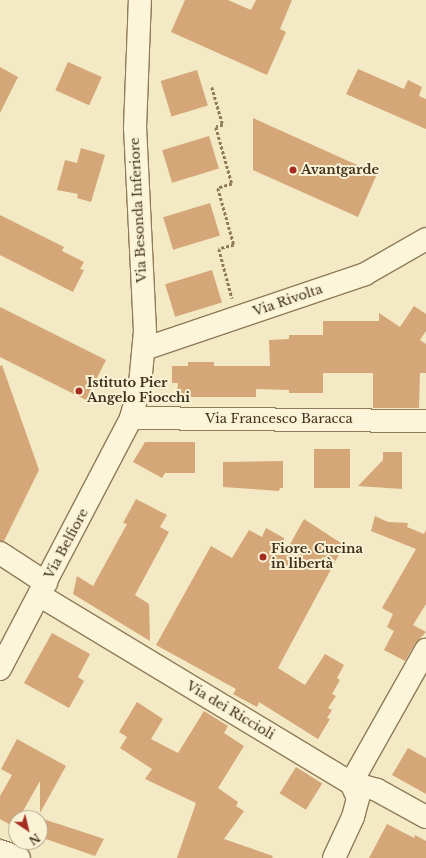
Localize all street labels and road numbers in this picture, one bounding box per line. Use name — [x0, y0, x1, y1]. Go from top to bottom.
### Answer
street label: Via Besonda Inferiore — [127, 137, 151, 283]
street label: Via Rivolta — [251, 282, 325, 320]
street label: Via Francesco Baracca — [205, 411, 353, 427]
street label: Via Belfiore — [42, 506, 92, 582]
street label: Via dei Riccioli — [183, 679, 277, 743]

